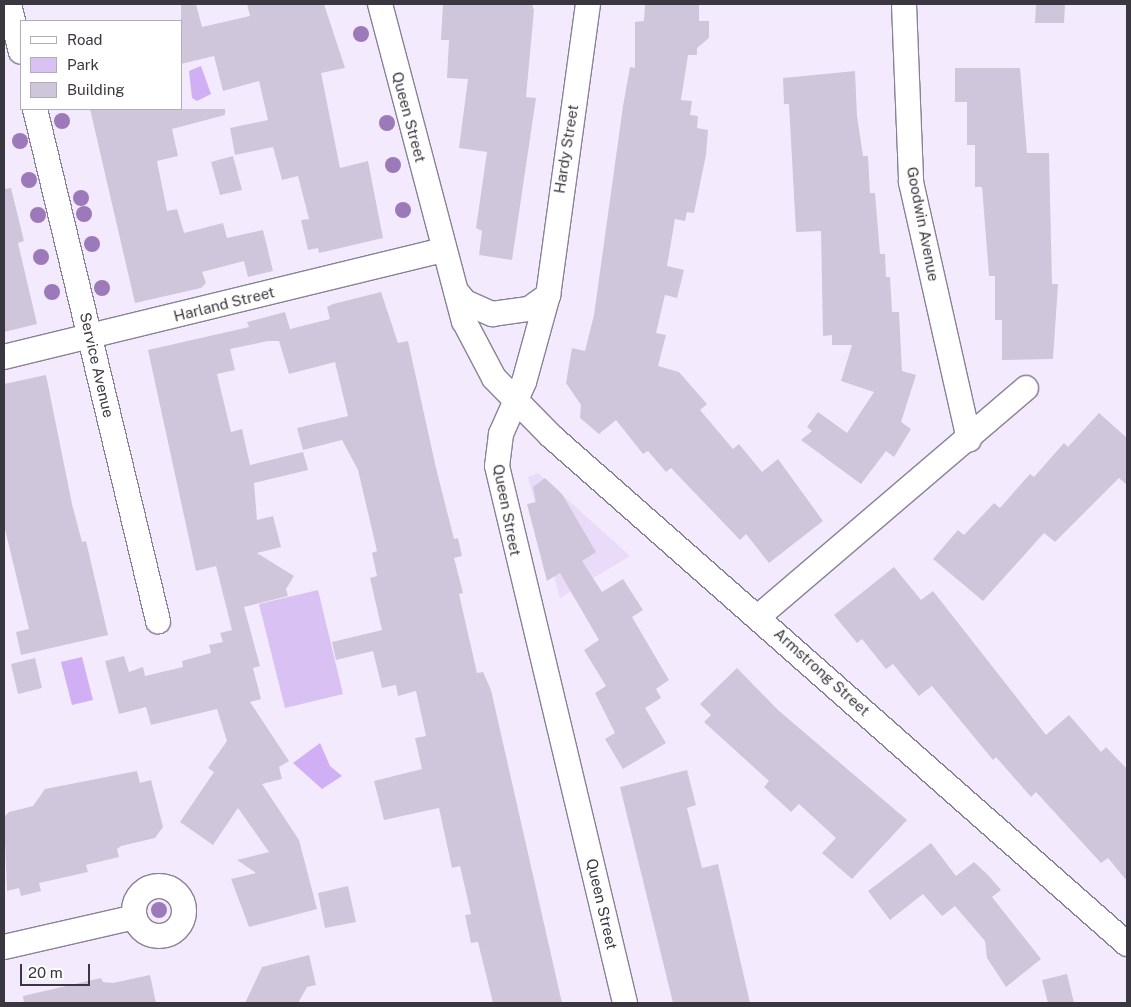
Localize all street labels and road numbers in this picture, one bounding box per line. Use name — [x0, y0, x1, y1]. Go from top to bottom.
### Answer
street label: Queen Street — [388, 70, 430, 164]
street label: Hardy Street — [550, 103, 582, 195]
street label: Goodwin Avenue — [903, 165, 943, 283]
street label: Harland Street — [172, 283, 276, 325]
street label: Service Avenue — [76, 311, 118, 419]
street label: Queen Street — [489, 463, 525, 557]
street label: Armstrong Street — [771, 624, 873, 720]
street label: Queen Street — [583, 857, 621, 951]

